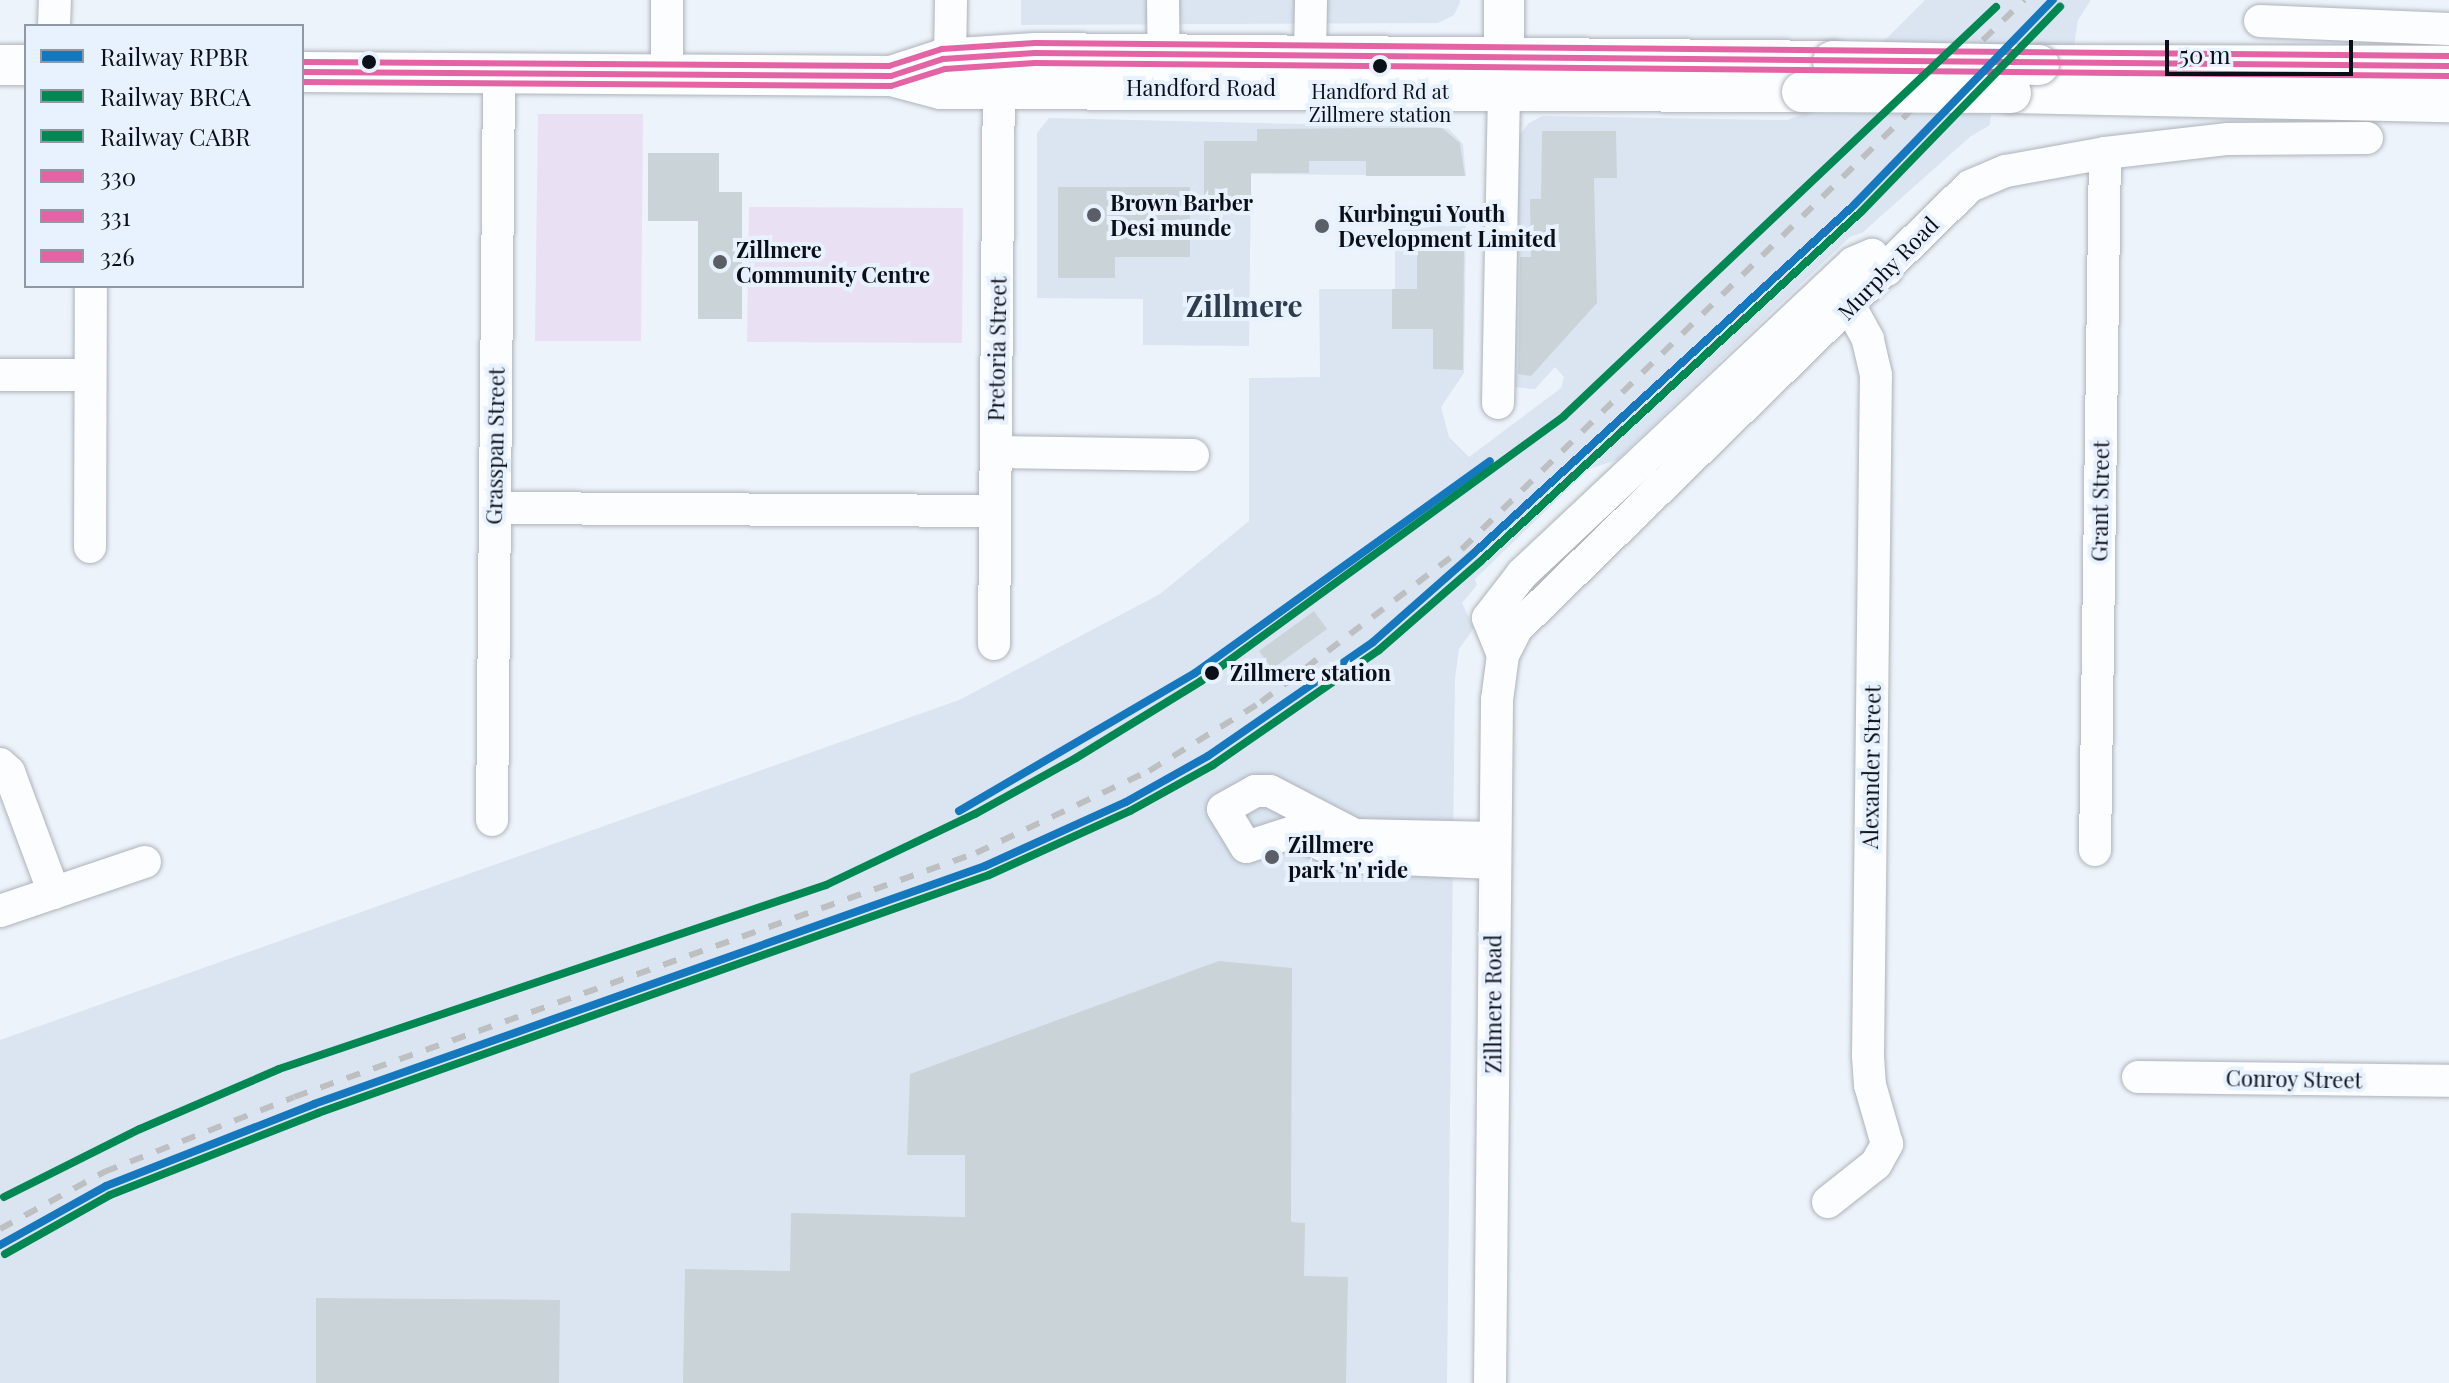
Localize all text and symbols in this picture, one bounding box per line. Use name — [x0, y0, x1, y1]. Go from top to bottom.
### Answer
legend — [24, 24, 304, 288]
scale bar — [2169, 24, 2357, 74]
text: 50 m — [2179, 38, 2231, 70]
text: Railway RPBR — [100, 40, 249, 72]
unlabelled marker — [361, 54, 377, 70]
marker: Handford Rd at Zillmere station — [1372, 58, 1388, 74]
street label: Handford Road — [1126, 75, 1276, 101]
place label: Handford Rd at Zillmere station — [1309, 78, 1451, 125]
text: Railway BRCA — [100, 80, 251, 112]
text: Railway CABR — [100, 120, 250, 152]
text: 330 — [100, 160, 136, 192]
place label: Brown Barber Desi munde — [1110, 189, 1253, 240]
text: 331 — [100, 200, 131, 232]
place label: Kurbingui Youth Development Limited — [1338, 200, 1556, 252]
marker: Brown Barber Desi munde — [1085, 206, 1103, 224]
street label: Murphy Road — [1832, 211, 1944, 325]
marker: Kurbingui Youth Development Limited — [1313, 217, 1331, 235]
place label: Zillmere Community Centre — [736, 236, 931, 288]
text: 326 — [100, 240, 135, 272]
marker: Zillmere Community Centre — [711, 253, 729, 271]
street label: Pretoria Street — [983, 276, 1011, 422]
district label: Zillmere — [1185, 287, 1303, 323]
street label: Grasspan Street — [480, 367, 510, 525]
street label: Grant Street — [2086, 440, 2114, 562]
place label: Zillmere station — [1230, 660, 1391, 686]
marker: Zillmere station — [1201, 662, 1223, 684]
street label: Alexander Street — [1856, 685, 1886, 849]
place label: Zillmere park 'n' ride — [1288, 831, 1409, 882]
marker: Zillmere park 'n' ride — [1263, 848, 1281, 866]
street label: Zillmere Road — [1480, 935, 1506, 1073]
street label: Conroy Street — [2225, 1065, 2363, 1093]

